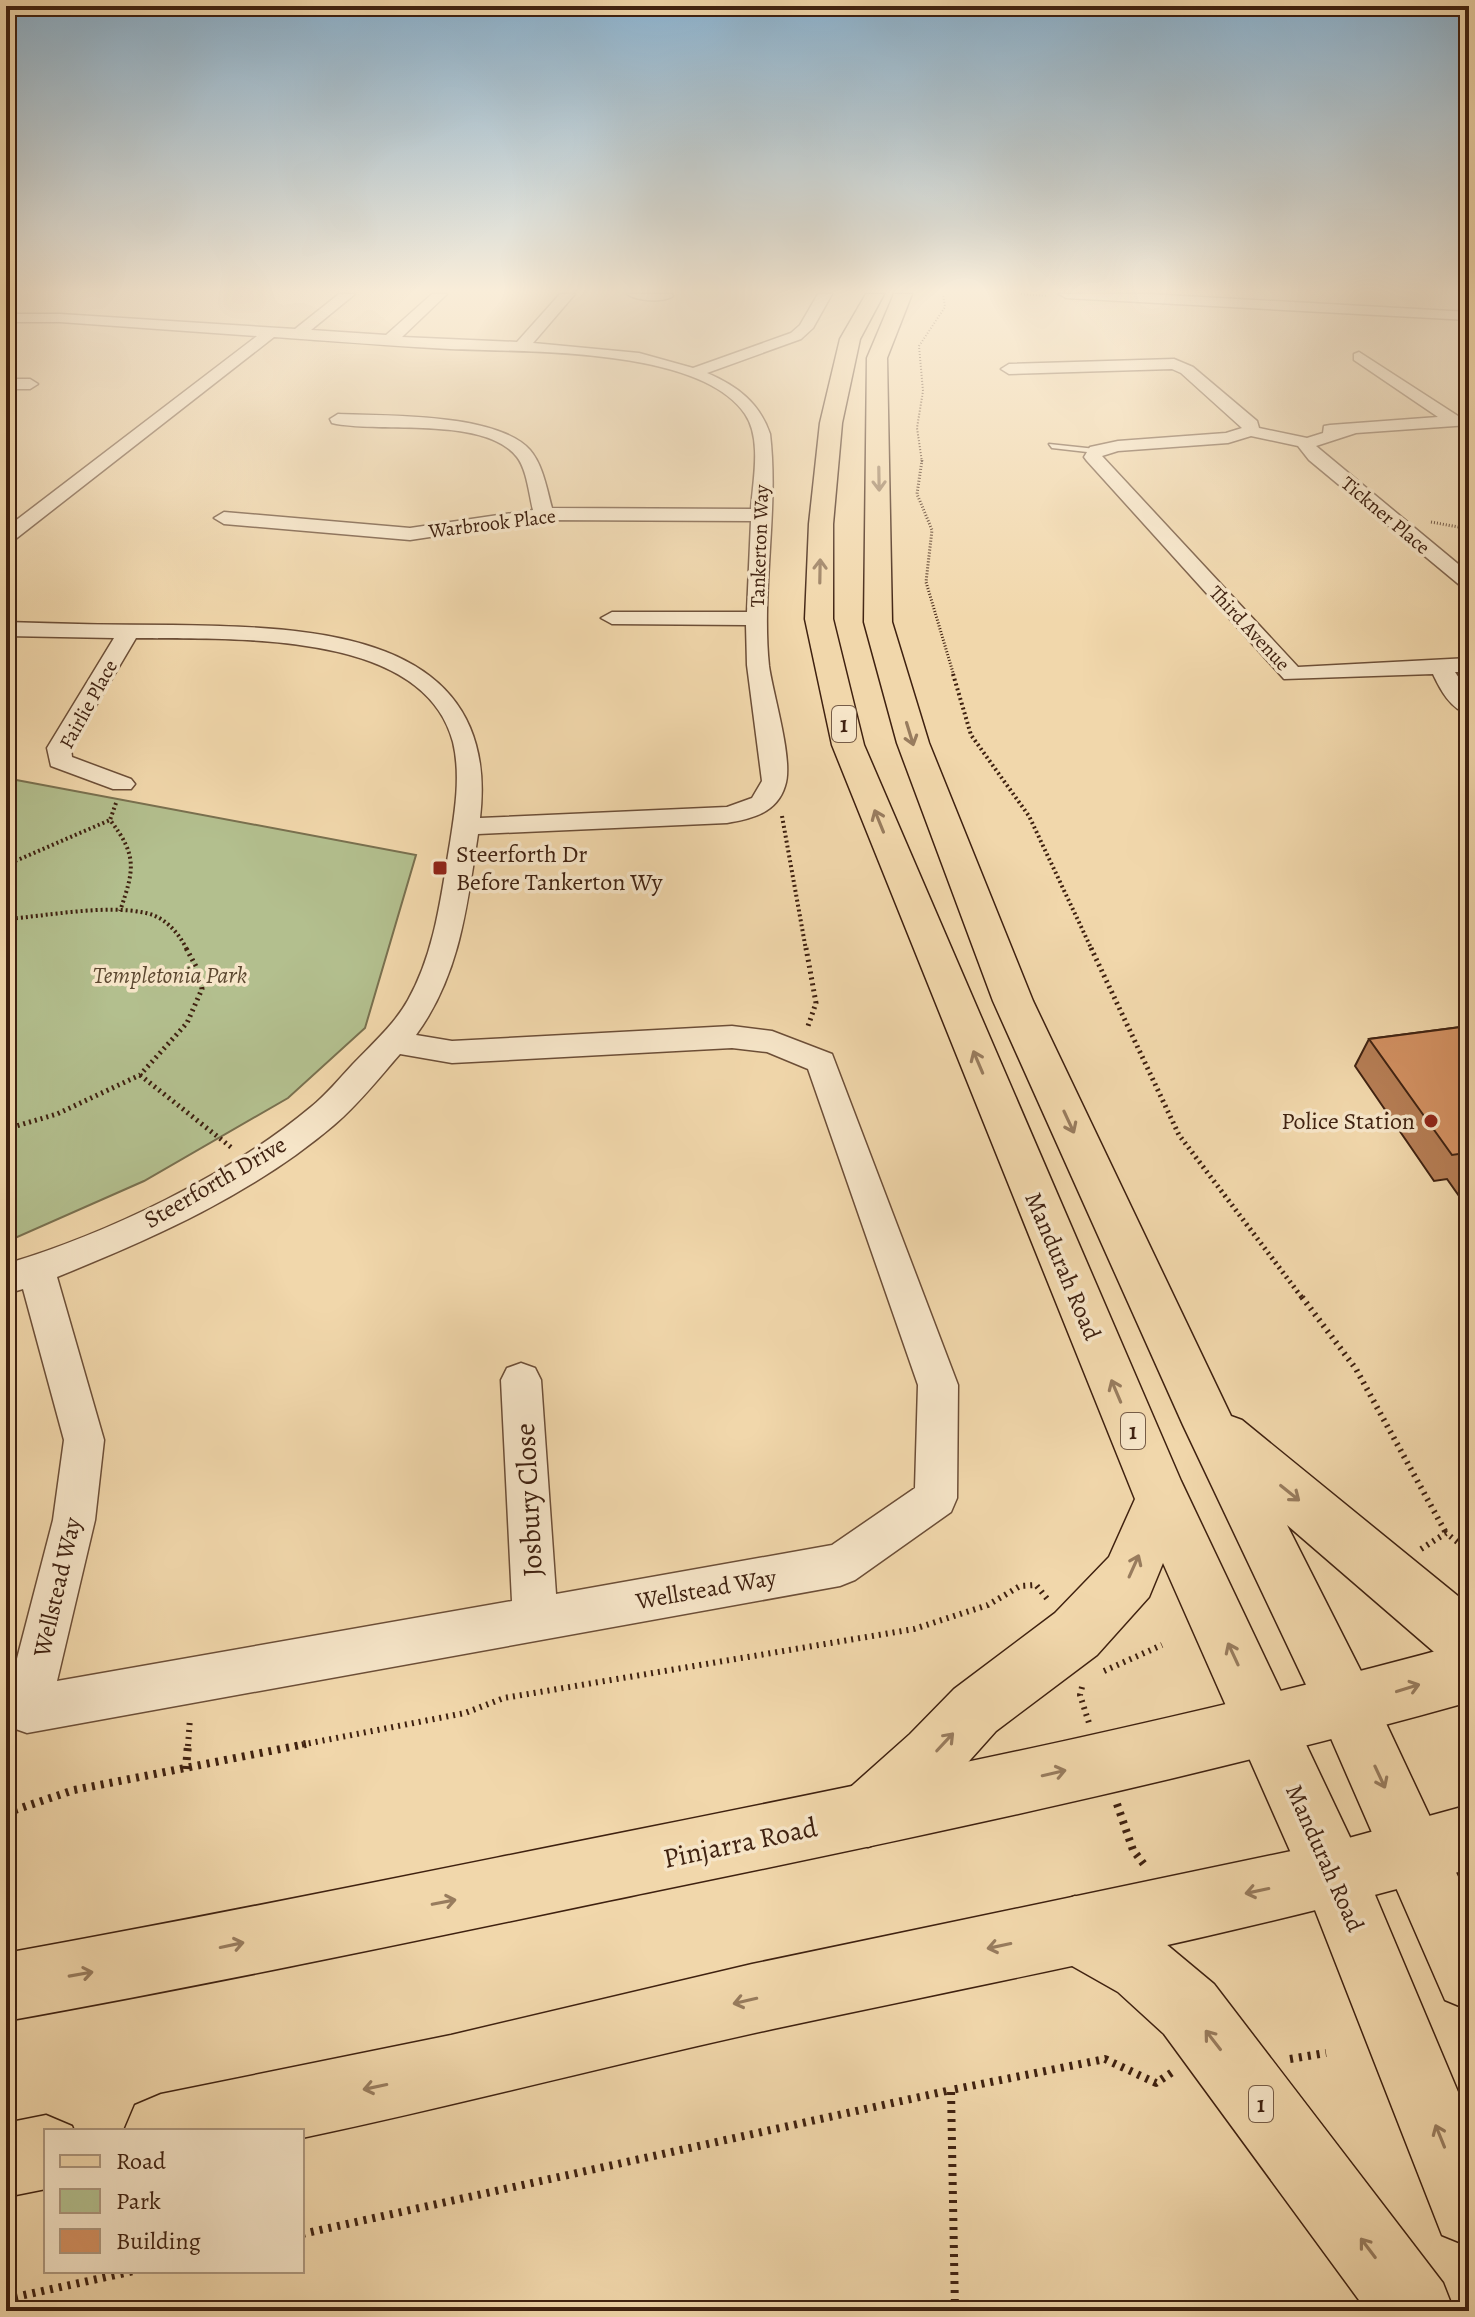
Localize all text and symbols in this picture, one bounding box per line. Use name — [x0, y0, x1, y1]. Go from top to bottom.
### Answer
one-way arrow — [871, 465, 887, 492]
street label: Tickner Place — [1336, 470, 1436, 561]
street label: Tankerton Way — [744, 483, 775, 608]
street label: Warbrook Place — [426, 502, 557, 545]
one-way arrow — [812, 558, 828, 585]
street label: Third Avenue — [1203, 580, 1296, 677]
street label: Fairlie Place — [53, 655, 124, 754]
road number: 1 — [832, 706, 856, 742]
one-way arrow — [904, 722, 919, 747]
one-way arrow — [871, 809, 886, 834]
place label: Steerforth Dr Before Tankerton Wy — [456, 838, 663, 898]
marker: Steerforth Dr Before Tankerton Wy — [431, 859, 449, 877]
park label: Templetonia Park — [93, 959, 248, 991]
one-way arrow — [969, 1050, 984, 1075]
place label: Police Station — [1281, 1105, 1415, 1137]
one-way arrow — [1062, 1110, 1077, 1134]
marker: Police Station — [1422, 1112, 1440, 1130]
street label: Steerforth Drive — [138, 1128, 292, 1236]
street label: Mandurah Road — [1017, 1187, 1109, 1345]
one-way arrow — [1107, 1379, 1122, 1404]
road number: 1 — [1121, 1413, 1145, 1449]
street label: Josbury Close — [506, 1422, 552, 1578]
one-way arrow — [1279, 1485, 1300, 1502]
street label: Wellstead Way — [25, 1514, 89, 1661]
one-way arrow — [1127, 1554, 1142, 1579]
street label: Wellstead Way — [632, 1561, 779, 1617]
one-way arrow — [1225, 1642, 1240, 1666]
one-way arrow — [1394, 1680, 1420, 1695]
one-way arrow — [935, 1732, 954, 1752]
one-way arrow — [1373, 1764, 1388, 1789]
one-way arrow — [1041, 1765, 1066, 1780]
street label: Mandurah Road — [1278, 1779, 1372, 1937]
street label: Pinjarra Road — [660, 1808, 822, 1878]
one-way arrow — [1245, 1884, 1271, 1899]
one-way arrow — [430, 1894, 456, 1909]
one-way arrow — [219, 1936, 244, 1951]
one-way arrow — [987, 1939, 1012, 1954]
one-way arrow — [68, 1965, 93, 1980]
one-way arrow — [732, 1994, 758, 2009]
one-way arrow — [1204, 2030, 1221, 2051]
one-way arrow — [363, 2080, 388, 2095]
road number: 1 — [1249, 2086, 1273, 2122]
one-way arrow — [1432, 2124, 1446, 2149]
legend — [44, 2129, 304, 2273]
text: Road — [116, 2145, 166, 2177]
text: Park — [116, 2185, 161, 2217]
text: Building — [116, 2225, 201, 2257]
one-way arrow — [1360, 2238, 1377, 2260]

